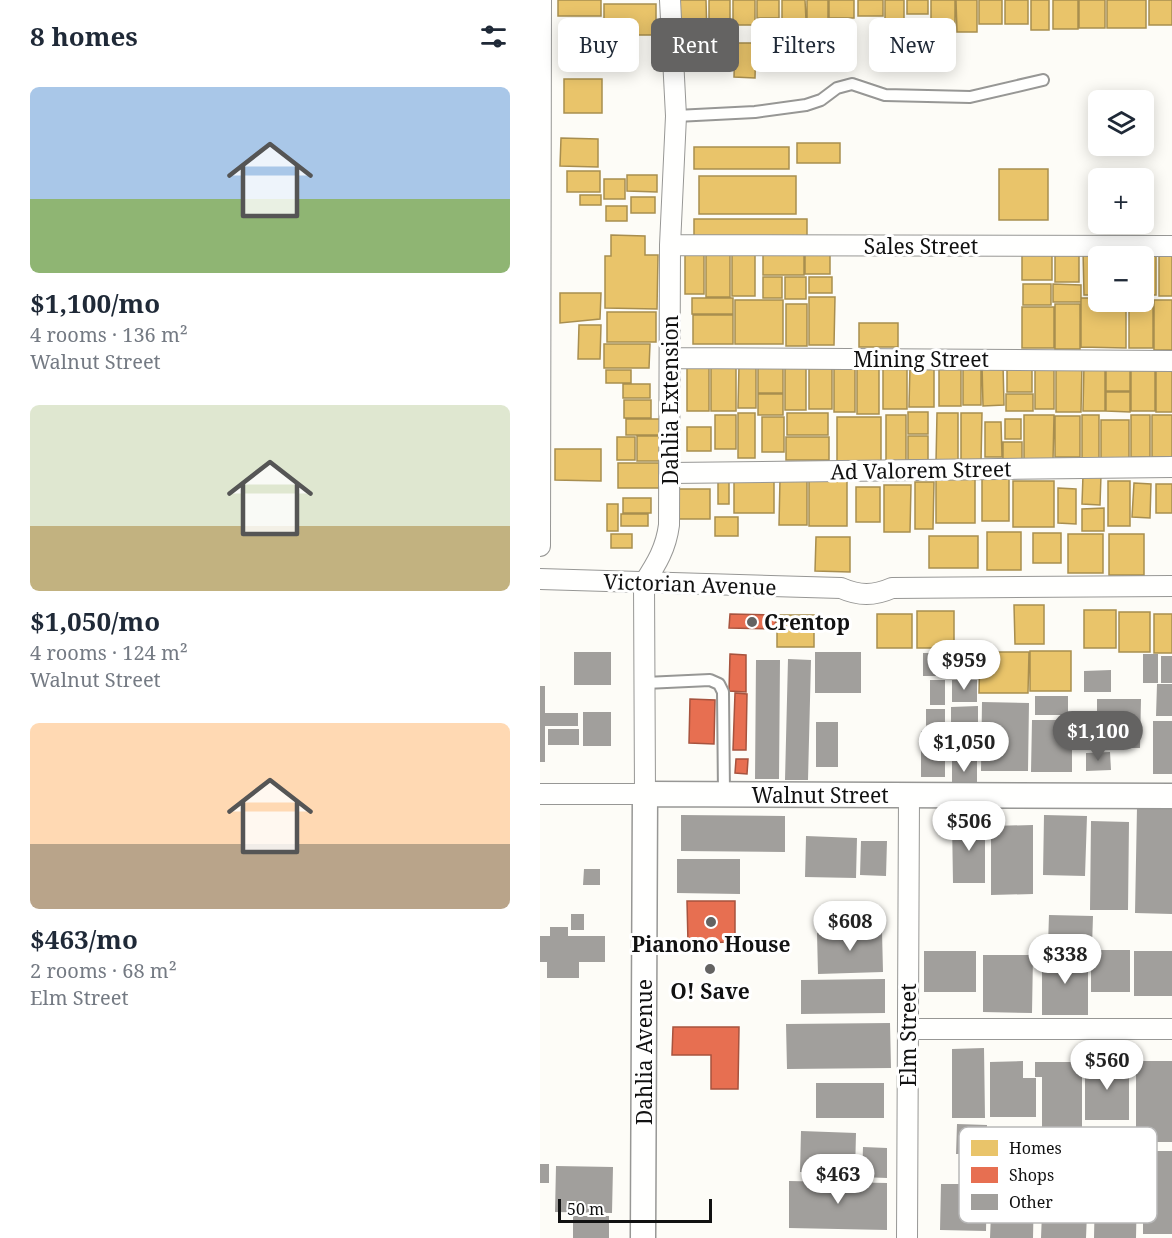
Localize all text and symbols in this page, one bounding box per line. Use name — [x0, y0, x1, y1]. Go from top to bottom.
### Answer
text: 8 homes — [30, 18, 138, 54]
chip: Buy — [558, 18, 639, 72]
chip: Rent — [651, 18, 739, 72]
chip: Filters — [751, 18, 857, 72]
chip: New — [869, 18, 956, 72]
icon: filters — [477, 20, 510, 53]
map controls — [1088, 90, 1154, 312]
button: layers — [1088, 90, 1154, 156]
icon: home — [216, 126, 324, 234]
button: + — [1088, 168, 1154, 234]
street label: Sales Street — [864, 232, 978, 260]
button: − — [1088, 246, 1154, 312]
text: $1,100/mo — [30, 285, 160, 321]
street label: Dahlia Extension — [656, 315, 684, 485]
text: 4 rooms · 136 m² — [30, 321, 188, 348]
street label: Mining Street — [853, 345, 989, 373]
text: Walnut Street — [30, 348, 161, 375]
icon: home — [216, 444, 324, 552]
street label: Ad Valorem Street — [830, 454, 1012, 486]
street label: Victorian Avenue — [603, 567, 777, 601]
text: $1,050/mo — [30, 603, 160, 639]
place label: Crentop — [764, 608, 850, 636]
marker: Crentop — [745, 615, 759, 629]
text: 4 rooms · 124 m² — [30, 639, 188, 666]
pin: $959 — [928, 640, 1000, 691]
text: $959 — [941, 646, 987, 673]
text: Walnut Street — [30, 666, 161, 693]
pin: $1,100 — [1049, 711, 1147, 762]
text: $1,100 — [1067, 717, 1129, 744]
pin: $1,050 — [915, 722, 1013, 773]
text: $1,050 — [933, 728, 995, 755]
icon: home — [216, 762, 324, 870]
street label: Walnut Street — [751, 781, 889, 809]
pin: $506 — [933, 801, 1005, 852]
text: $506 — [946, 807, 992, 834]
pin: $608 — [814, 901, 886, 952]
text: $608 — [827, 907, 873, 934]
marker: Pianono House — [704, 915, 718, 929]
text: $463/mo — [30, 921, 138, 957]
place label: Pianono House — [632, 930, 790, 958]
pin: $338 — [1029, 934, 1101, 985]
text: $338 — [1042, 940, 1088, 967]
text: 2 rooms · 68 m² — [30, 957, 177, 984]
marker: O! Save — [703, 962, 717, 976]
place label: O! Save — [670, 977, 750, 1005]
street label: Dahlia Avenue — [630, 979, 658, 1125]
street label: Elm Street — [894, 983, 922, 1087]
text: Elm Street — [30, 984, 129, 1011]
pin: $560 — [1071, 1040, 1143, 1091]
text: $560 — [1084, 1046, 1130, 1073]
legend — [959, 1127, 1157, 1223]
text: Homes — [1009, 1137, 1062, 1159]
pin: $463 — [802, 1154, 874, 1205]
text: $463 — [815, 1160, 861, 1187]
text: Shops — [1009, 1164, 1054, 1186]
text: Other — [1009, 1191, 1053, 1213]
scale bar — [558, 1196, 712, 1224]
text: 50 m — [567, 1198, 604, 1220]

